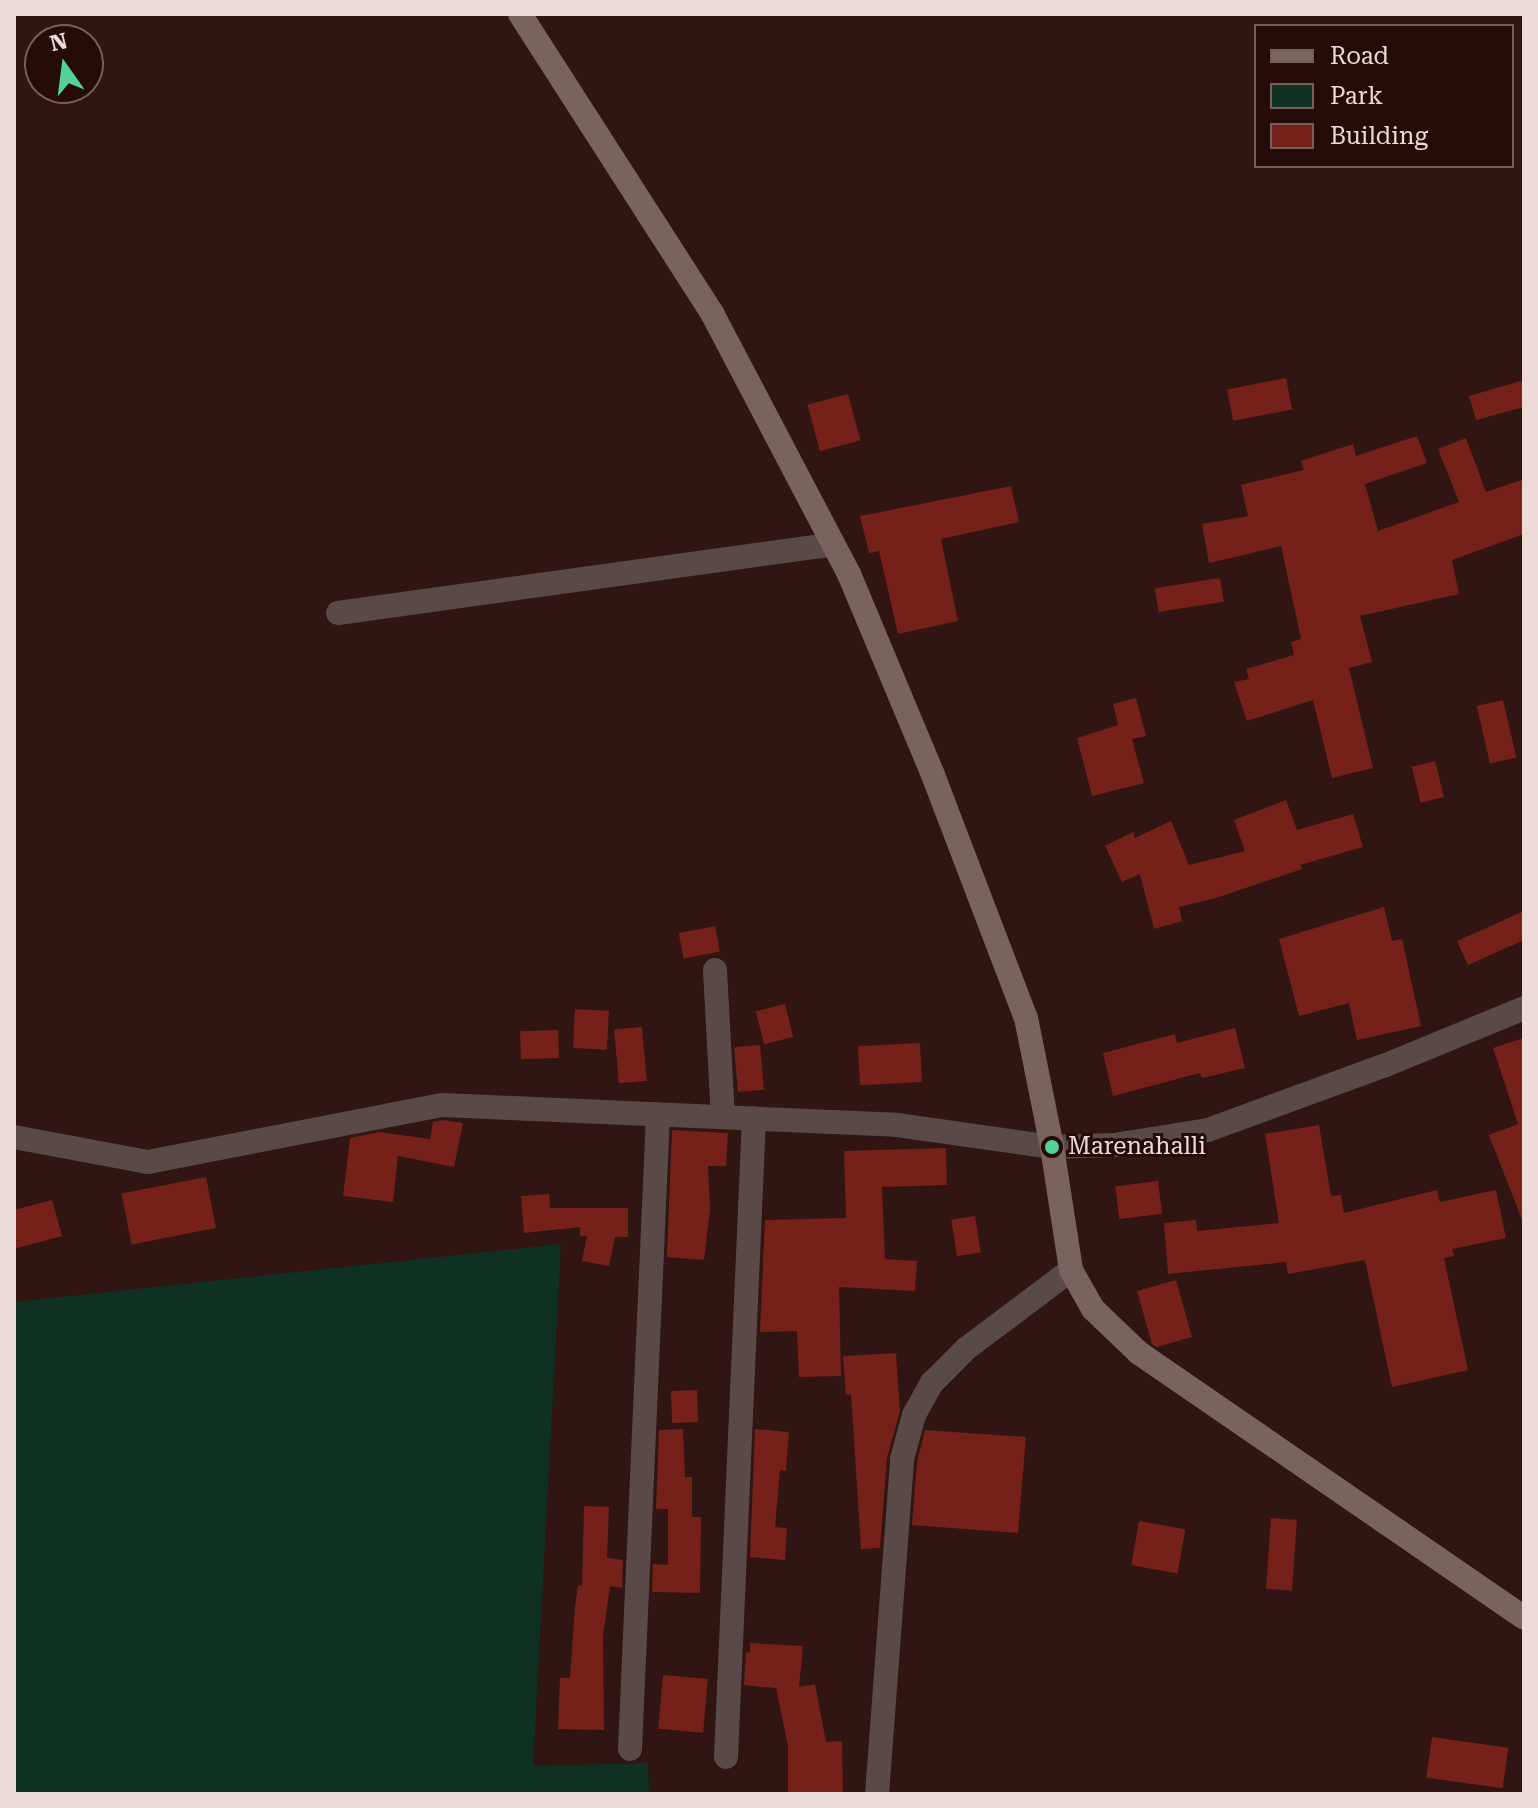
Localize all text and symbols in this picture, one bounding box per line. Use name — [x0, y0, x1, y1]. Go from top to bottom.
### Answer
north arrow — [24, 24, 104, 104]
legend — [1254, 24, 1514, 168]
text: N — [47, 28, 70, 56]
text: Road — [1330, 42, 1389, 70]
text: Park — [1330, 82, 1383, 110]
text: Building — [1330, 122, 1428, 150]
place label: Marenahalli — [1068, 1133, 1206, 1161]
marker: Marenahalli — [1043, 1138, 1061, 1156]

